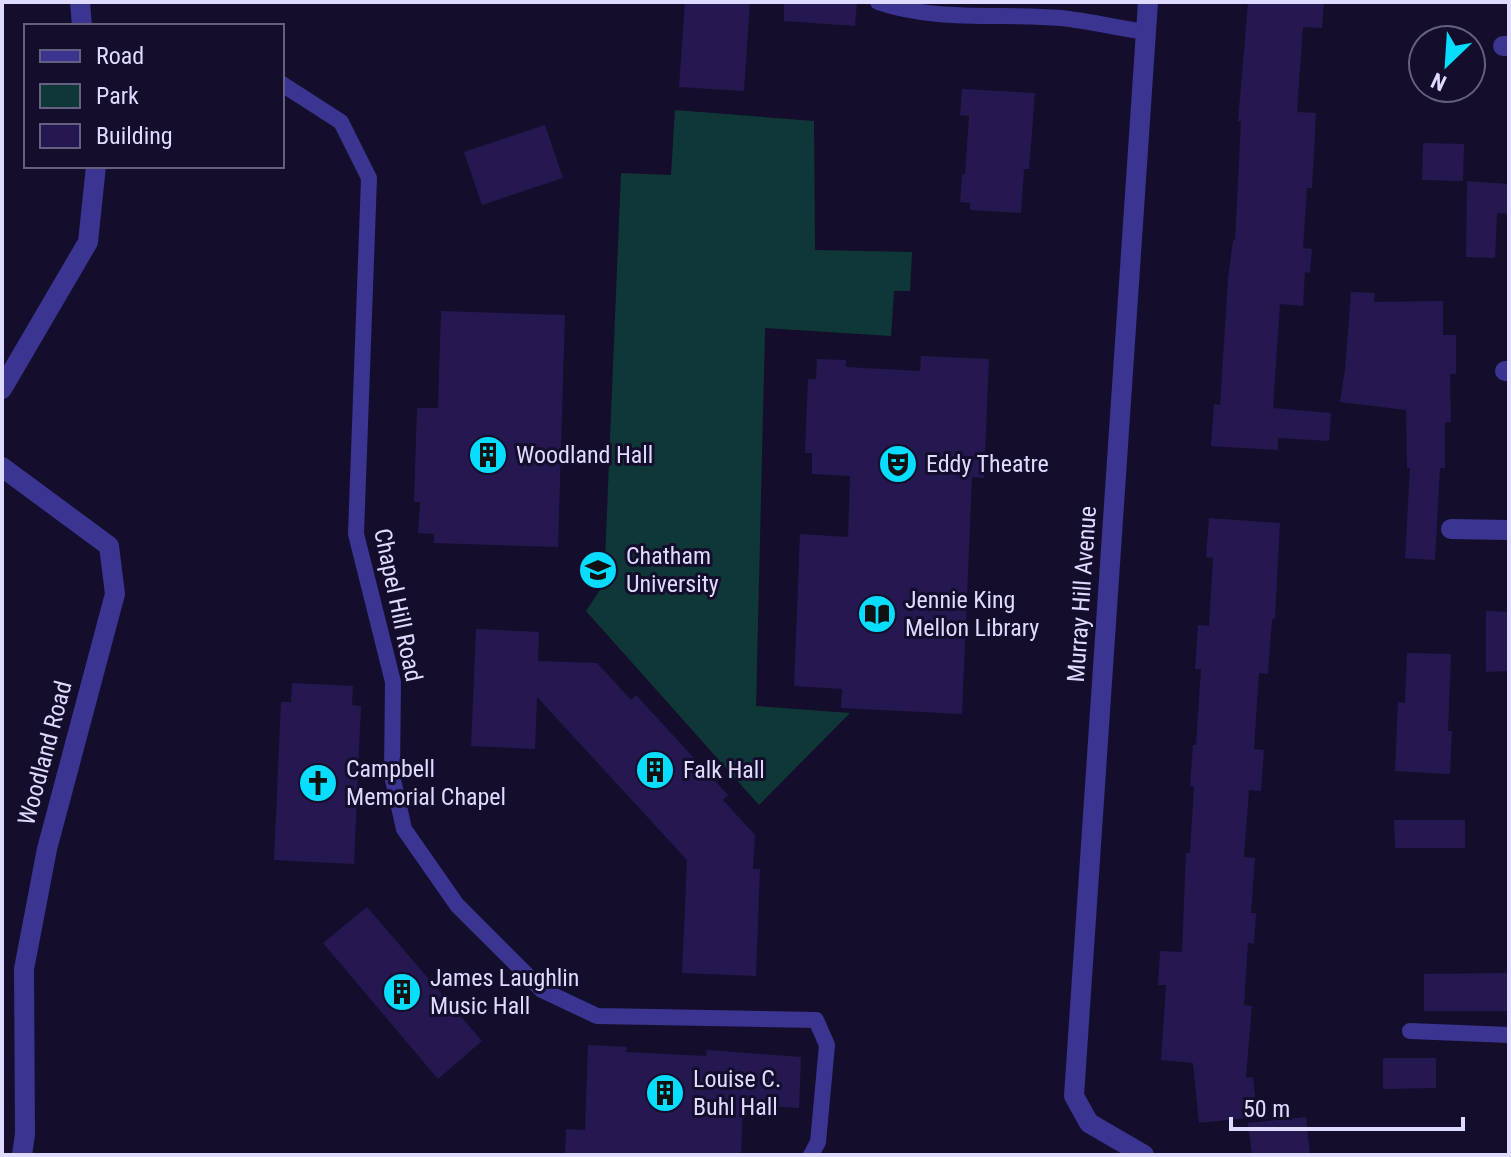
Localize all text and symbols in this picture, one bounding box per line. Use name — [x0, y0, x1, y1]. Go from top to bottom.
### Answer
legend — [24, 24, 284, 168]
north arrow — [1407, 24, 1487, 104]
text: Road — [96, 42, 144, 70]
text: N — [1427, 67, 1450, 96]
text: Park — [96, 82, 139, 110]
text: Building — [96, 122, 173, 150]
building icon: Woodland Hall — [467, 434, 509, 476]
place label: Woodland Hall — [516, 441, 653, 469]
theatre icon: Eddy Theatre — [877, 443, 919, 485]
place label: Eddy Theatre — [926, 450, 1049, 478]
street label: Murray Hill Avenue — [1062, 505, 1102, 683]
street label: Chapel Hill Road — [368, 526, 428, 684]
place label: Chatham University — [626, 542, 719, 598]
school or university icon: Chatham University — [577, 549, 619, 591]
place label: Jennie King Mellon Library — [905, 586, 1039, 642]
library icon: Jennie King Mellon Library — [856, 593, 898, 635]
street label: Woodland Road — [12, 678, 78, 828]
building icon: Falk Hall — [634, 749, 676, 791]
place label: Campbell Memorial Chapel — [346, 755, 506, 811]
place label: Falk Hall — [683, 756, 765, 784]
church icon: Campbell Memorial Chapel — [297, 762, 339, 804]
place label: James Laughlin Music Hall — [430, 964, 579, 1020]
building icon: James Laughlin Music Hall — [381, 971, 423, 1013]
place label: Louise C. Buhl Hall — [693, 1065, 781, 1121]
building icon: Louise C. Buhl Hall — [644, 1072, 686, 1114]
scale bar — [1231, 1081, 1463, 1131]
text: 50 m — [1243, 1095, 1290, 1123]

